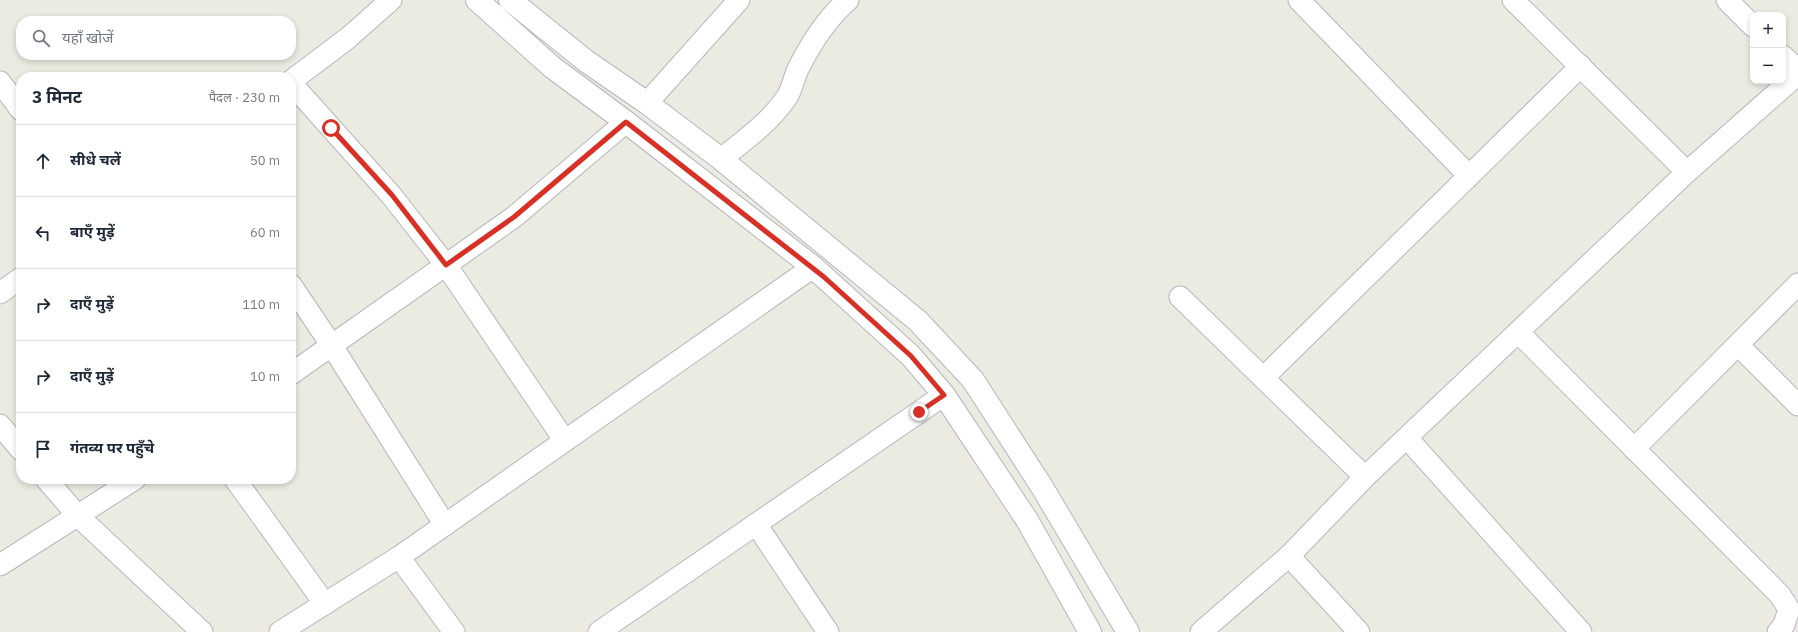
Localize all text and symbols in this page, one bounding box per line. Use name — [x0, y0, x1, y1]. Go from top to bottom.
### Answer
map controls — [1750, 12, 1786, 84]
button: + — [1750, 12, 1786, 48]
search box — [16, 16, 296, 60]
icon: search — [30, 27, 52, 49]
text: यहाँ खोजें — [62, 28, 113, 47]
button: − — [1750, 48, 1786, 84]
text: 3 मिनट — [32, 86, 82, 108]
text: पैदल · 230 m — [209, 89, 280, 106]
route start — [322, 119, 340, 137]
icon: ahead — [32, 150, 54, 172]
text: सीधे चलें — [70, 150, 121, 169]
text: 50 m — [250, 152, 280, 169]
icon: left — [32, 222, 54, 244]
text: बाएँ मुड़ें — [70, 222, 115, 241]
text: 60 m — [250, 224, 280, 241]
icon: right — [32, 294, 54, 316]
text: दाएँ मुड़ें — [70, 294, 114, 313]
text: 110 m — [242, 296, 280, 313]
icon: right — [32, 366, 54, 388]
text: दाएँ मुड़ें — [70, 366, 114, 385]
text: 10 m — [250, 368, 280, 385]
route end — [910, 403, 928, 421]
icon: arrive — [32, 438, 54, 460]
text: गंतव्य पर पहुँचे — [70, 438, 154, 457]

